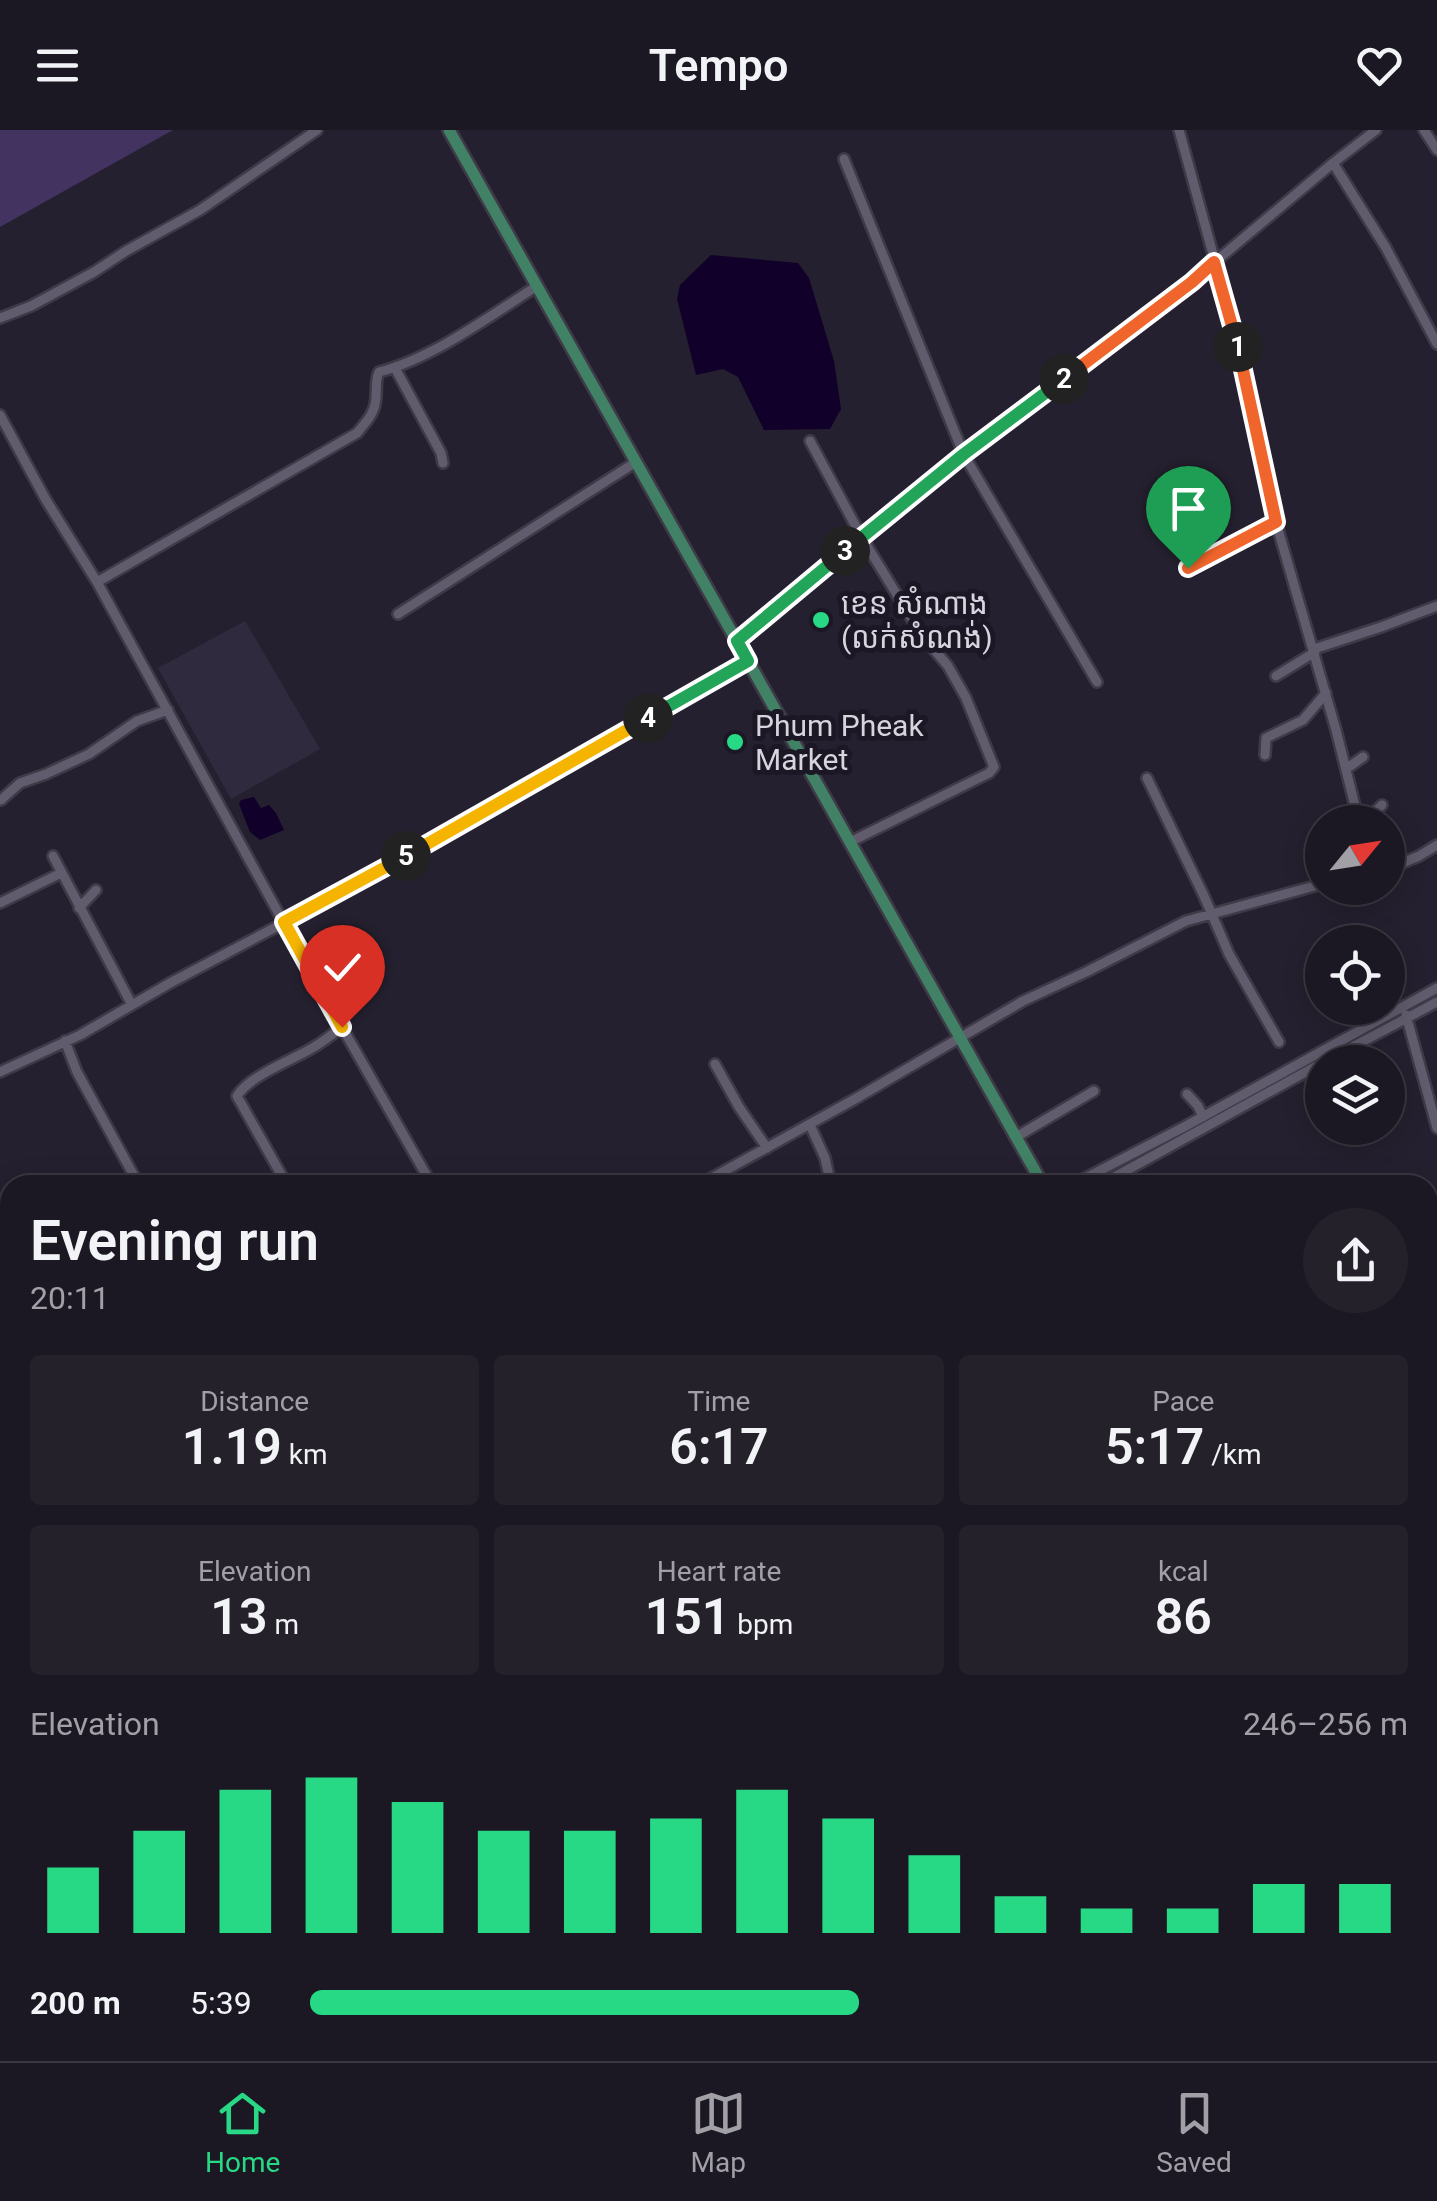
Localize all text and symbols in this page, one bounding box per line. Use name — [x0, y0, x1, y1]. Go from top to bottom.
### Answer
icon: menu — [30, 38, 85, 93]
icon: heart — [1352, 38, 1407, 93]
text: Tempo — [649, 39, 788, 92]
pin: 1 — [1213, 322, 1263, 372]
text: 1 — [1230, 330, 1246, 363]
pin: 2 — [1039, 354, 1089, 404]
text: 2 — [1056, 362, 1072, 395]
pin — [1146, 466, 1231, 569]
icon: arrive — [1161, 481, 1216, 536]
pin: 3 — [820, 526, 870, 576]
text: 3 — [837, 534, 853, 567]
place label: ខេន សំណាង (លក់សំណង់) — [841, 586, 993, 655]
marker: ខេន សំណាង (លក់សំណង់) — [810, 609, 832, 631]
pin: 4 — [623, 693, 673, 743]
text: 4 — [640, 701, 656, 734]
place label: Phum Pheak Market — [755, 708, 924, 777]
marker: Phum Pheak Market — [724, 731, 746, 753]
north arrow — [1305, 805, 1405, 905]
map controls — [1305, 805, 1405, 1145]
pin: 5 — [381, 831, 431, 881]
text: 5 — [398, 839, 414, 872]
pin — [300, 925, 385, 1028]
button: locate — [1305, 925, 1405, 1025]
icon: check — [315, 940, 370, 995]
button: layers — [1305, 1045, 1405, 1145]
button: share — [1303, 1208, 1408, 1313]
text: Evening run — [30, 1209, 319, 1273]
text: 20:11 — [30, 1279, 110, 1317]
text: Distance — [200, 1385, 309, 1418]
text: Time — [688, 1385, 750, 1418]
text: Pace — [1152, 1385, 1214, 1418]
text: 1.19 — [182, 1418, 282, 1476]
text: 6:17 — [669, 1418, 769, 1476]
text: 5:17 — [1105, 1418, 1204, 1476]
text: km — [282, 1438, 327, 1471]
text: /km — [1204, 1438, 1262, 1471]
text: Elevation — [198, 1555, 311, 1588]
text: Heart rate — [657, 1555, 781, 1588]
text: kcal — [1158, 1555, 1209, 1588]
text: 13 — [210, 1588, 267, 1646]
text: 151 — [645, 1588, 730, 1646]
text: 86 — [1155, 1588, 1212, 1646]
text: m — [267, 1608, 299, 1641]
text: bpm — [730, 1608, 793, 1641]
text: Elevation — [30, 1705, 160, 1743]
text: 246–256 m — [1243, 1705, 1408, 1743]
text: 200 m — [30, 1984, 121, 2022]
text: 5:39 — [190, 1984, 252, 2022]
tab: Home — [205, 2086, 280, 2179]
tab: Map — [691, 2086, 746, 2179]
tab: Saved — [1156, 2086, 1232, 2179]

